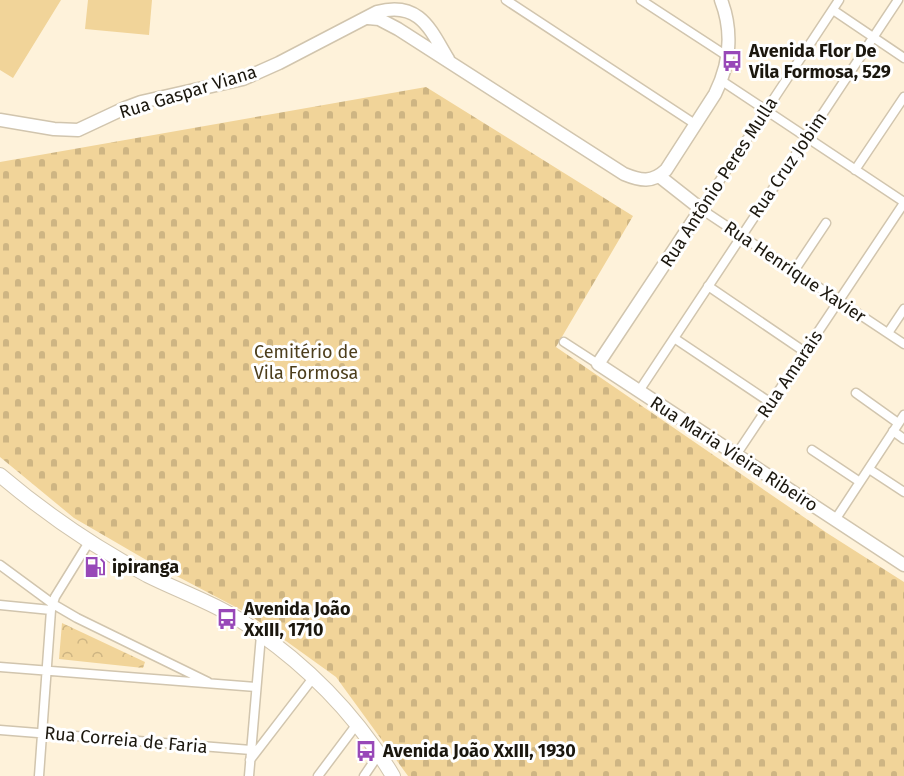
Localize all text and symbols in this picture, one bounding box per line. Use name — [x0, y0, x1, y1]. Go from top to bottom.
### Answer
place label: Avenida Flor De Vila Formosa, 529 — [748, 40, 891, 83]
bus stop icon: Avenida Flor De Vila Formosa, 529 — [720, 49, 744, 73]
street label: Rua Gaspar Viana — [117, 61, 259, 123]
street label: Rua Antônio Peres Mulla — [656, 93, 782, 271]
street label: Rua Cruz Jobim — [744, 108, 832, 222]
street label: Rua Henrique Xavier — [720, 216, 870, 328]
street label: Rua Amarais — [753, 326, 827, 422]
park label: Cemitério de Vila Formosa — [254, 341, 358, 384]
street label: Rua Maria Vieira Ribeiro — [646, 392, 822, 516]
fuel station icon: ipiranga — [83, 555, 107, 579]
place label: ipiranga — [112, 556, 179, 578]
place label: Avenida João XxIII, 1710 — [243, 598, 350, 641]
bus stop icon: Avenida João XxIII, 1710 — [215, 607, 239, 631]
street label: Rua Correia de Faria — [44, 722, 208, 758]
bus stop icon: Avenida João XxIII, 1930 — [354, 739, 378, 763]
place label: Avenida João XxIII, 1930 — [382, 740, 576, 762]

